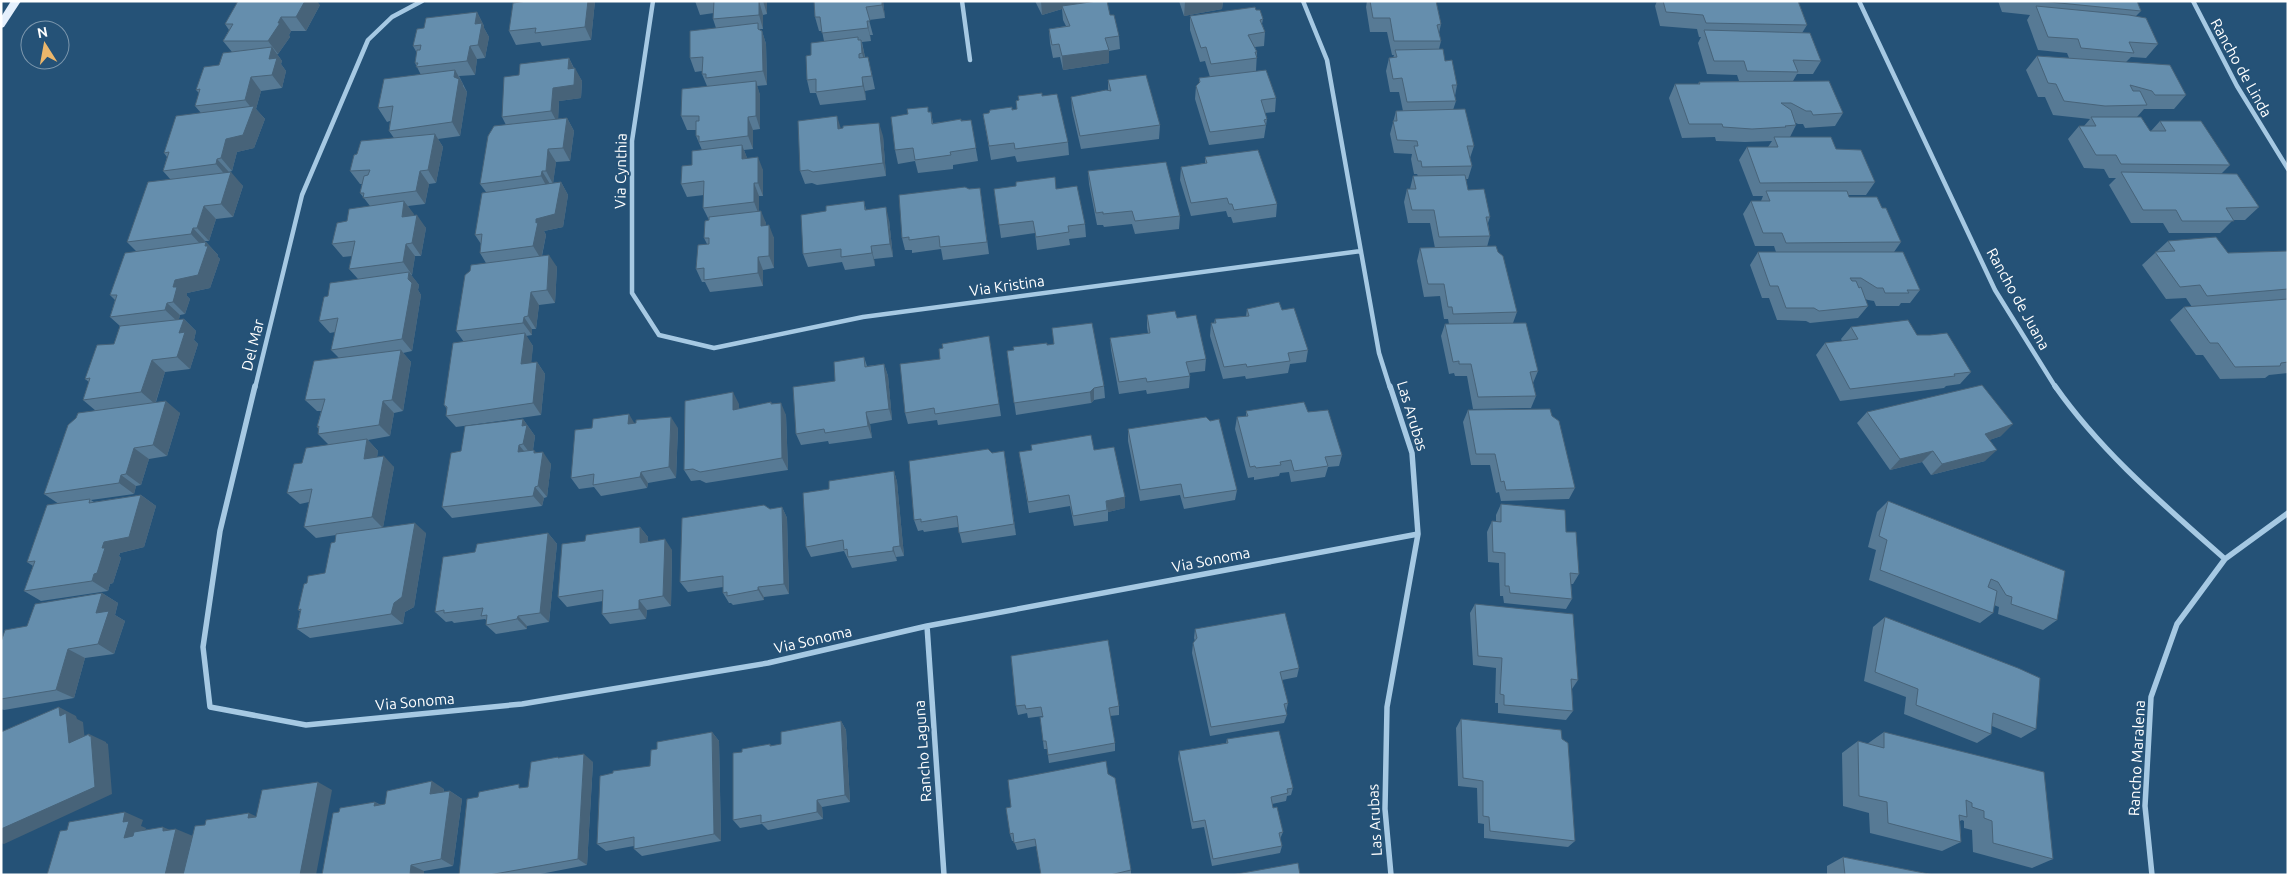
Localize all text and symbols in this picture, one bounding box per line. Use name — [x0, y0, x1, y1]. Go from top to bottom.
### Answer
street label: Rancho de Linda — [2207, 15, 2276, 120]
north arrow — [20, 20, 70, 70]
text: N — [36, 23, 49, 41]
street label: Via Cynthia — [611, 133, 630, 209]
street label: Rancho de Juana — [1983, 245, 2053, 353]
street label: Via Kristina — [968, 272, 1046, 299]
street label: Del Mar — [238, 317, 267, 372]
street label: Las Arubas — [1394, 379, 1431, 453]
street label: Via Sonoma — [1170, 544, 1252, 575]
street label: Via Sonoma — [772, 622, 854, 657]
street label: Via Sonoma — [375, 690, 455, 713]
street label: Rancho Laguna — [910, 699, 935, 803]
street label: Rancho Maralena — [2125, 700, 2148, 816]
street label: Las Arubas — [1364, 783, 1385, 857]

